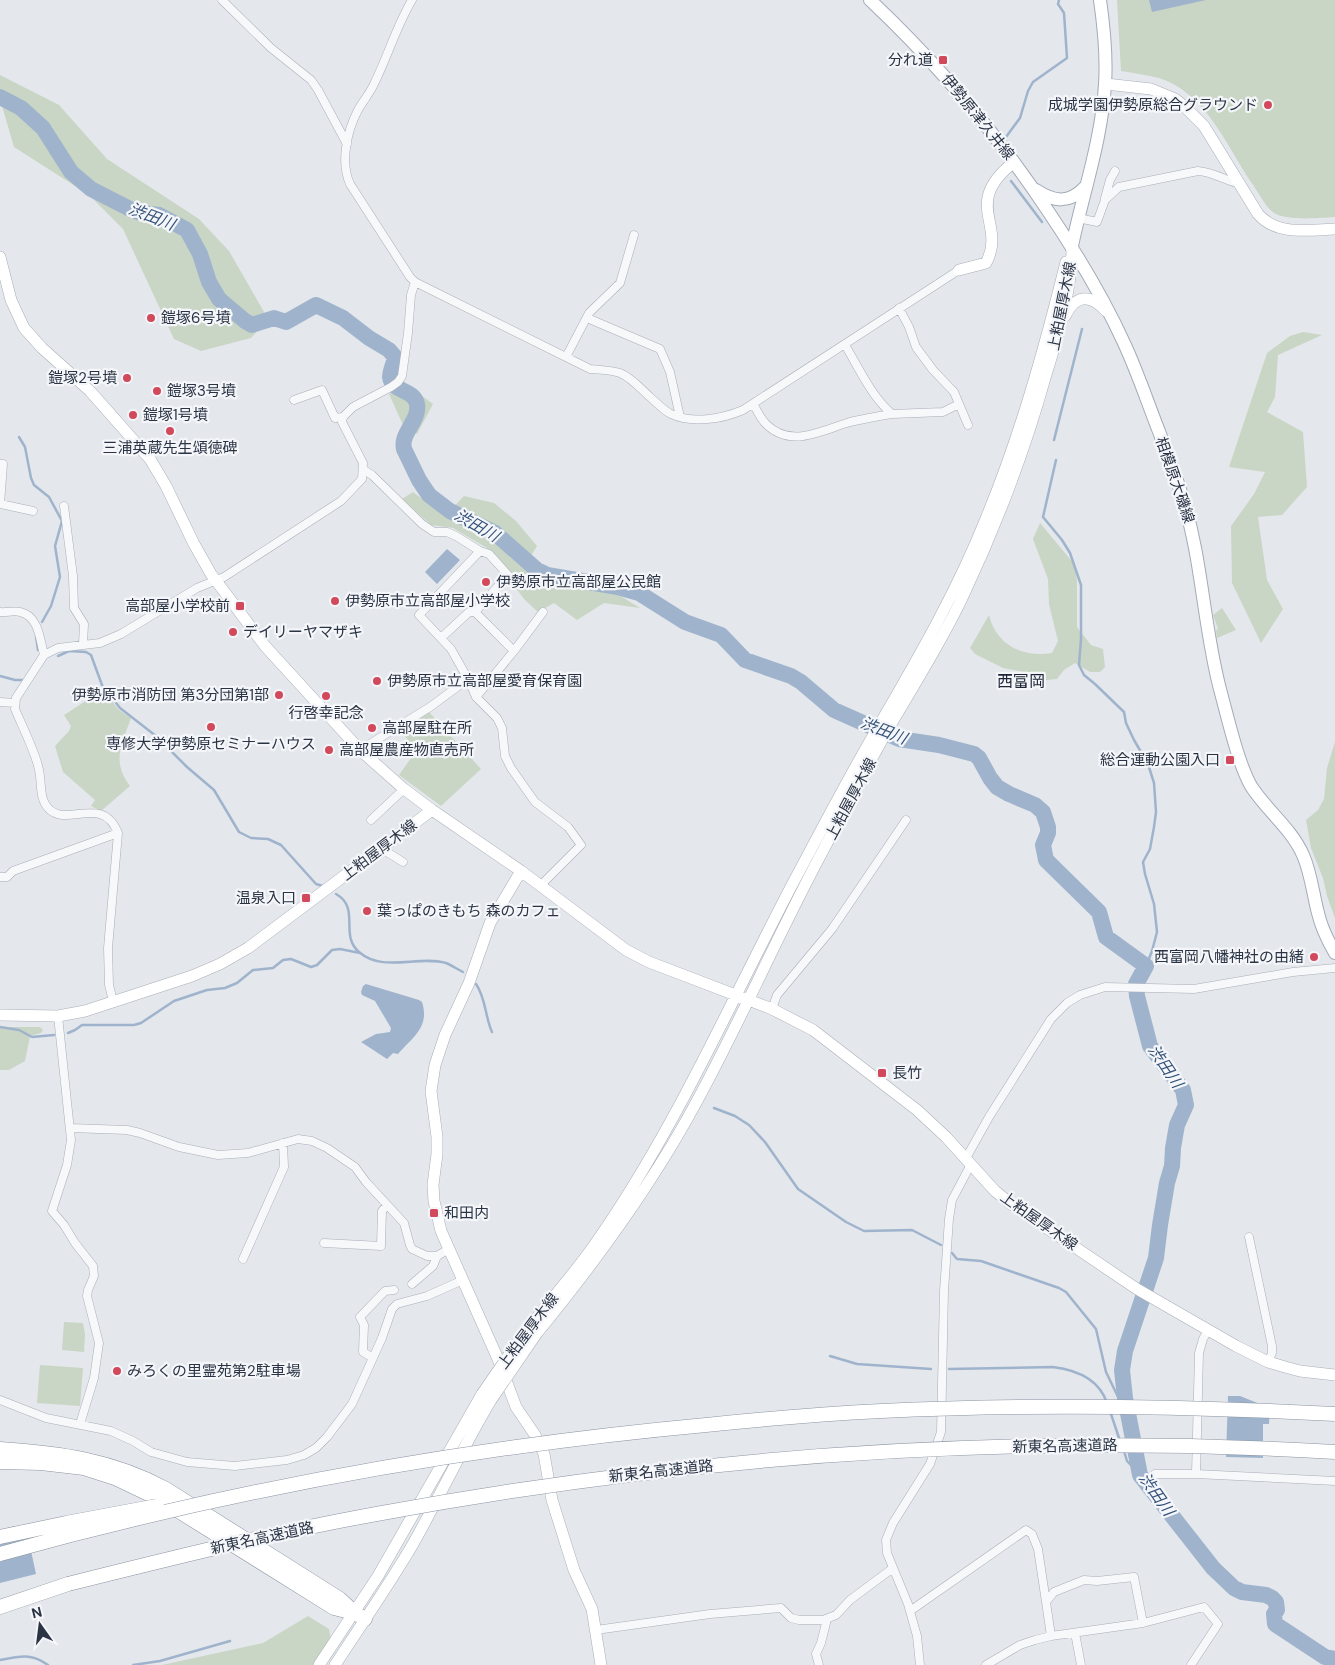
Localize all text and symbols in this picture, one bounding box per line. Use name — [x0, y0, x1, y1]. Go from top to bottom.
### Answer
place label: 分れ道 — [888, 50, 933, 70]
marker: 分れ道 — [937, 54, 949, 66]
street label: 伊勢原津久井線 — [937, 70, 1019, 164]
place label: 成城学園伊勢原総合グラウンド — [1048, 95, 1258, 115]
marker: 成城学園伊勢原総合グラウンド — [1262, 99, 1274, 111]
water label: 渋田川 — [126, 198, 180, 236]
street label: 上粕屋厚木線 — [1044, 260, 1080, 352]
place label: 鎧塚6号墳 — [161, 308, 230, 328]
marker: 鎧塚6号墳 — [145, 312, 157, 324]
place label: 鎧塚2号墳 — [48, 368, 117, 388]
marker: 鎧塚2号墳 — [121, 372, 133, 384]
place label: 鎧塚3号墳 — [167, 381, 236, 401]
marker: 鎧塚3号墳 — [151, 385, 163, 397]
place label: 鎧塚1号墳 — [143, 405, 208, 425]
marker: 鎧塚1号墳 — [127, 409, 139, 421]
marker: 三浦英蔵先生頌徳碑 — [164, 425, 176, 437]
street label: 相模原大磯線 — [1151, 434, 1199, 526]
place label: 三浦英蔵先生頌徳碑 — [102, 438, 238, 458]
water label: 渋田川 — [451, 504, 505, 548]
place label: 伊勢原市立高部屋公民館 — [496, 572, 661, 592]
marker: 伊勢原市立高部屋公民館 — [480, 576, 492, 588]
place label: 伊勢原市立高部屋小学校 — [345, 591, 510, 611]
marker: 伊勢原市立高部屋小学校 — [329, 595, 341, 607]
place label: 高部屋小学校前 — [125, 596, 230, 616]
marker: 高部屋小学校前 — [234, 600, 246, 612]
place label: デイリーヤマザキ — [243, 622, 363, 642]
marker: デイリーヤマザキ — [227, 626, 239, 638]
place label: 伊勢原市立高部屋愛育保育園 — [387, 671, 582, 691]
district label: 西富岡 — [997, 671, 1045, 692]
marker: 伊勢原市立高部屋愛育保育園 — [371, 675, 383, 687]
place label: 伊勢原市消防団 第3分団第1部 — [71, 685, 269, 705]
marker: 伊勢原市消防団 第3分団第1部 — [273, 689, 285, 701]
marker: 行啓幸記念 — [320, 690, 332, 702]
place label: 行啓幸記念 — [288, 703, 364, 723]
water label: 渋田川 — [858, 712, 912, 750]
place label: 高部屋駐在所 — [382, 718, 472, 738]
marker: 専修大学伊勢原セミナーハウス — [205, 721, 217, 733]
marker: 高部屋駐在所 — [366, 722, 378, 734]
place label: 専修大学伊勢原セミナーハウス — [106, 734, 316, 754]
place label: 高部屋農産物直売所 — [339, 740, 474, 760]
marker: 高部屋農産物直売所 — [323, 744, 335, 756]
place label: 総合運動公園入口 — [1100, 750, 1220, 770]
marker: 総合運動公園入口 — [1224, 754, 1236, 766]
street label: 上粕屋厚木線 — [821, 755, 881, 843]
street label: 上粕屋厚木線 — [337, 815, 421, 885]
place label: 温泉入口 — [236, 888, 296, 908]
marker: 温泉入口 — [300, 892, 312, 904]
place label: 葉っぱのきもち 森のカフェ — [377, 901, 561, 921]
marker: 葉っぱのきもち 森のカフェ — [361, 905, 373, 917]
place label: 西富岡八幡神社の由緒 — [1154, 947, 1304, 967]
marker: 西富岡八幡神社の由緒 — [1308, 951, 1320, 963]
water label: 渋田川 — [1143, 1041, 1189, 1094]
place label: 長竹 — [892, 1063, 922, 1083]
marker: 長竹 — [876, 1067, 888, 1079]
street label: 上粕屋厚木線 — [996, 1187, 1082, 1255]
place label: 和田内 — [444, 1203, 489, 1223]
marker: 和田内 — [428, 1207, 440, 1219]
street label: 上粕屋厚木線 — [493, 1289, 563, 1373]
place label: みろくの里霊苑第2駐車場 — [127, 1361, 301, 1381]
marker: みろくの里霊苑第2駐車場 — [111, 1365, 123, 1377]
street label: 新東名高速道路 — [1012, 1435, 1118, 1457]
street label: 新東名高速道路 — [608, 1456, 714, 1486]
water label: 渋田川 — [1134, 1469, 1180, 1522]
street label: 新東名高速道路 — [209, 1517, 315, 1559]
north arrow — [15, 1600, 65, 1650]
text: N — [30, 1602, 44, 1622]

